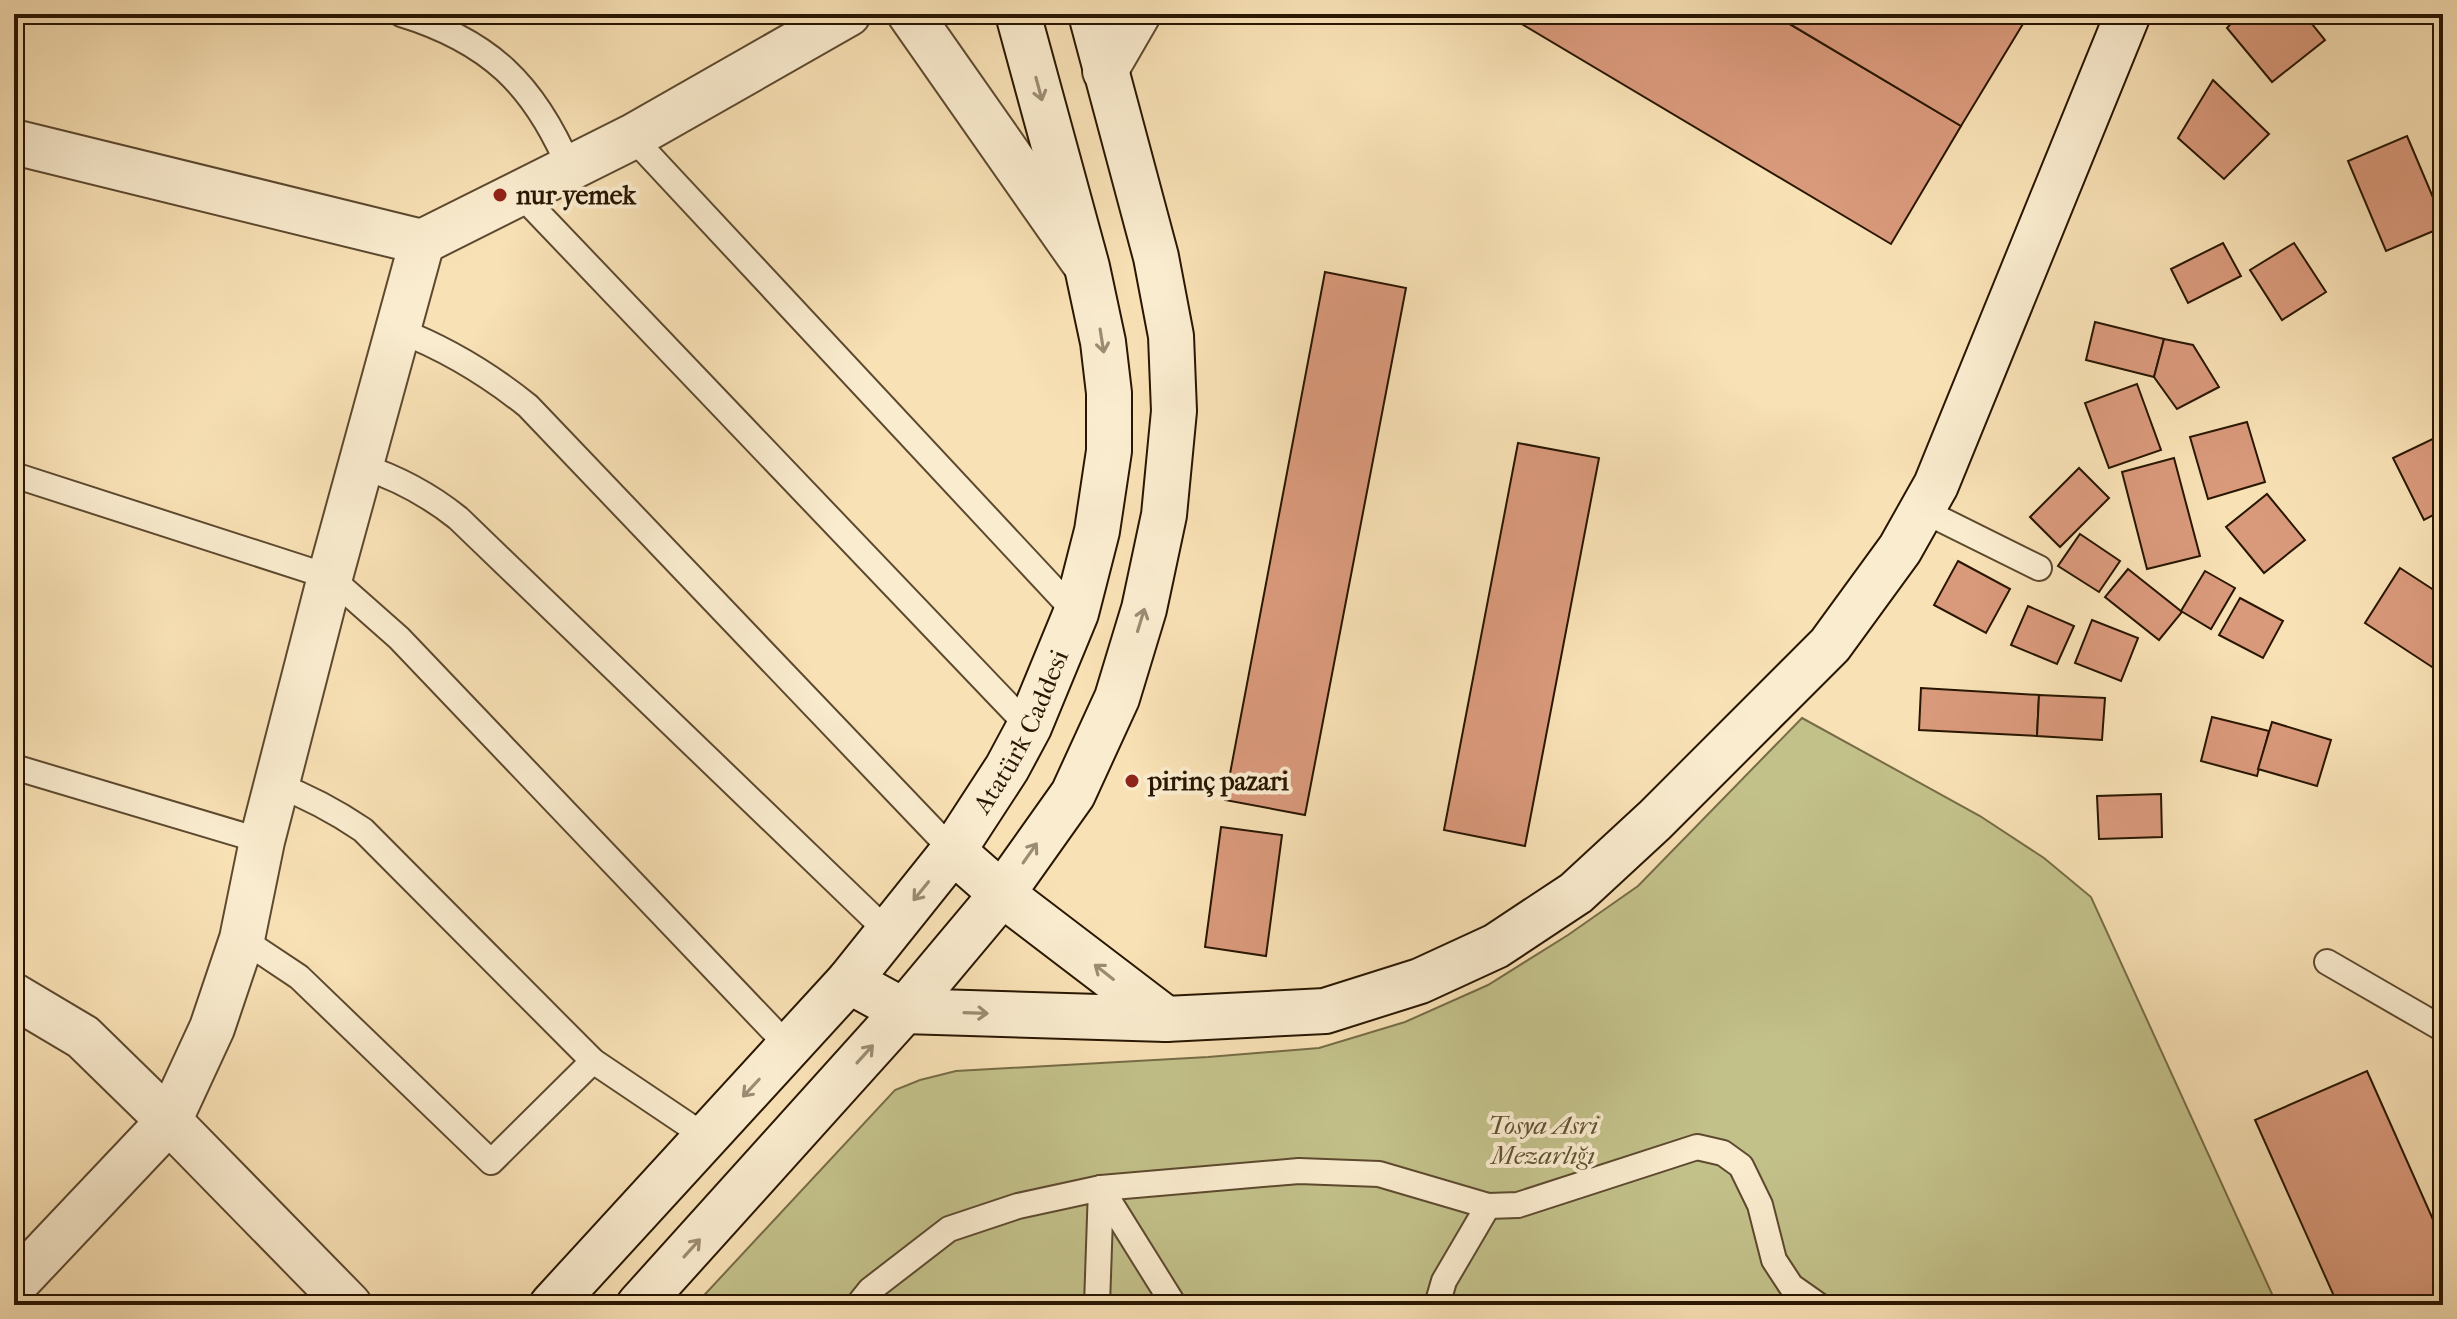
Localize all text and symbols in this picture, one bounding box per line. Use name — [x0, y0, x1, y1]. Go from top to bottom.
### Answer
one-way arrow — [1032, 76, 1047, 102]
place label: nur yemek — [515, 180, 638, 211]
marker: nur yemek — [491, 186, 509, 204]
one-way arrow — [1096, 328, 1111, 353]
one-way arrow — [1134, 608, 1149, 634]
street label: Atatürk Caddesi — [966, 645, 1075, 820]
place label: pirinç pazari — [1147, 766, 1289, 798]
marker: pirinç pazari — [1123, 772, 1141, 790]
one-way arrow — [1022, 843, 1038, 865]
one-way arrow — [912, 880, 929, 901]
one-way arrow — [1094, 963, 1115, 980]
one-way arrow — [962, 1005, 989, 1020]
one-way arrow — [856, 1044, 875, 1064]
one-way arrow — [741, 1078, 760, 1098]
park label: Tosya Asri Mezarlığı — [1488, 1110, 1599, 1171]
one-way arrow — [682, 1238, 700, 1258]

